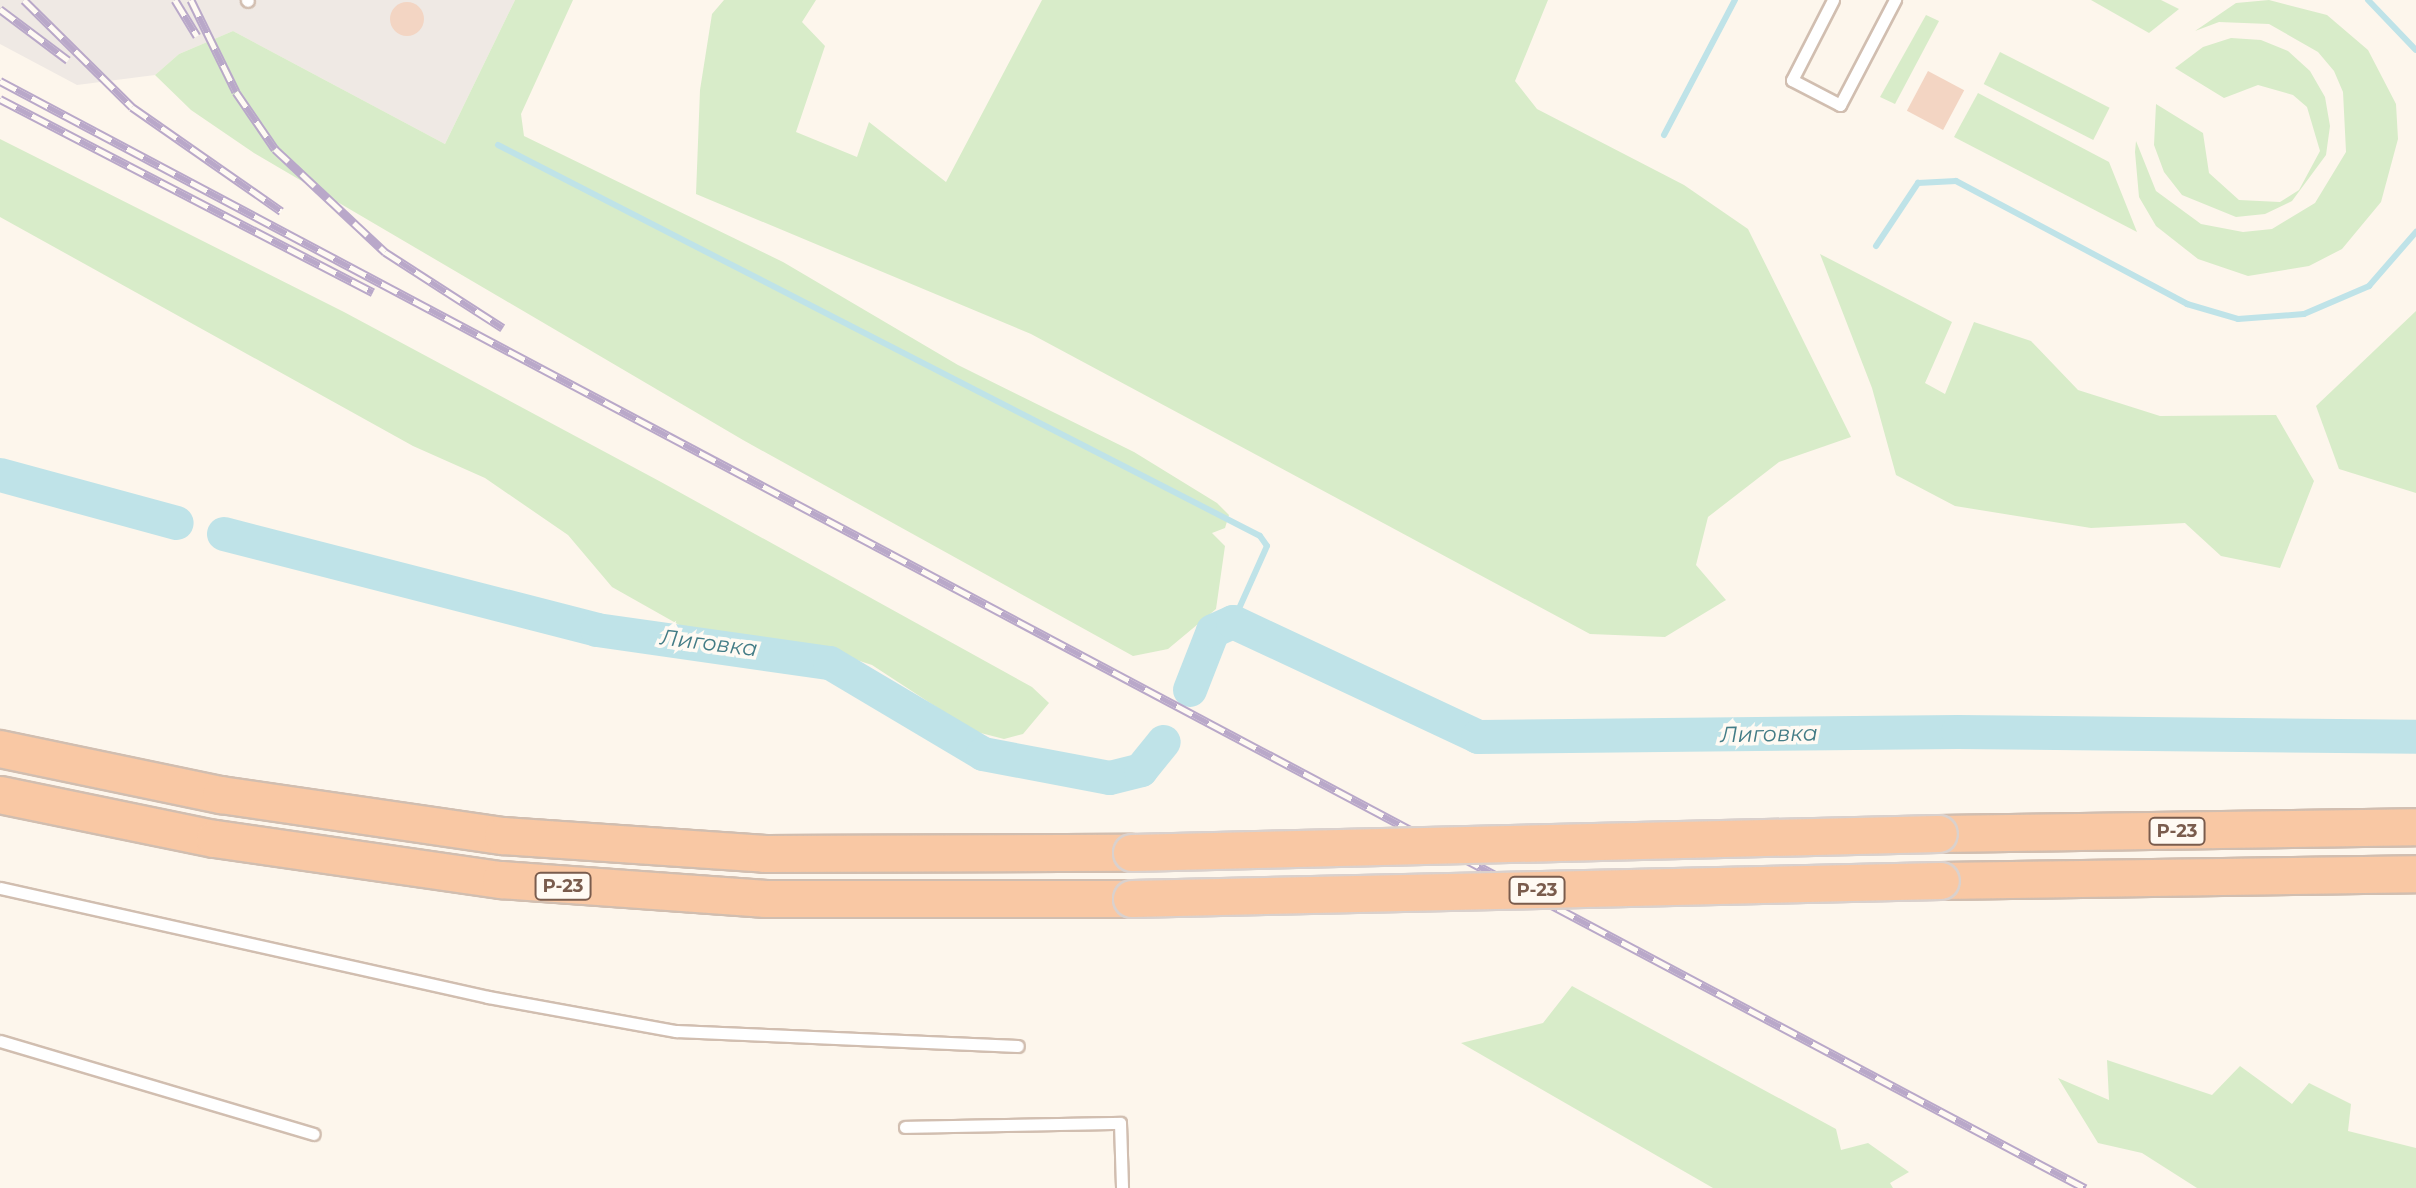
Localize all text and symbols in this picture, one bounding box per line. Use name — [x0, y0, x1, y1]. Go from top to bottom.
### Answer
water label: Лиговка — [659, 624, 759, 662]
water label: Лиговка — [1720, 720, 1818, 748]
road number: Р-23 — [2147, 817, 2207, 845]
road number: Р-23 — [533, 872, 593, 900]
road number: Р-23 — [1507, 876, 1567, 904]

